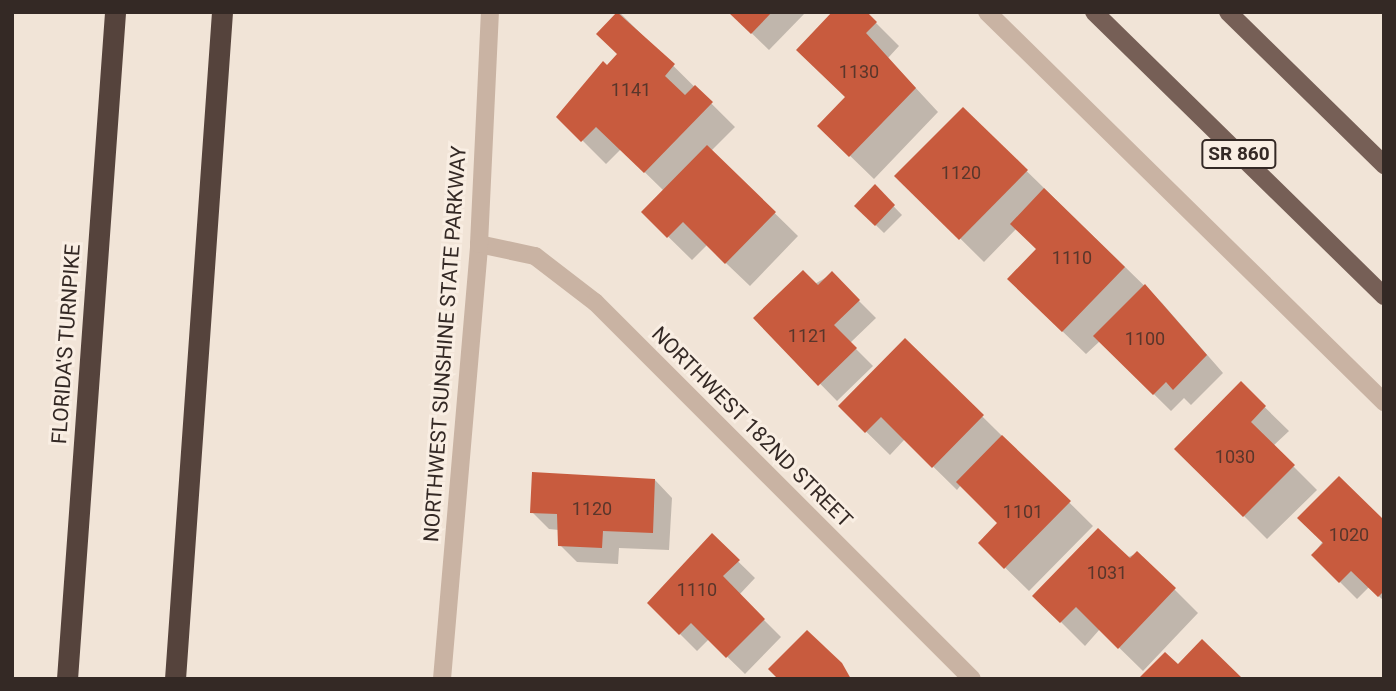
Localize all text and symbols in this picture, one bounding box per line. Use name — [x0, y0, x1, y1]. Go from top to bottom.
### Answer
house number: 1130 — [839, 61, 879, 83]
house number: 1141 — [611, 79, 651, 101]
road number: SR 860 — [1200, 138, 1278, 170]
street label: NORTHWEST SUNSHINE STATE PARKWAY — [419, 145, 471, 543]
house number: 1120 — [941, 162, 981, 184]
street label: FLORIDA'S TURNPIKE — [46, 243, 86, 445]
house number: 1110 — [1052, 247, 1092, 269]
street label: NORTHWEST 182ND STREET — [646, 321, 858, 533]
house number: 1121 — [788, 325, 828, 347]
house number: 1100 — [1125, 328, 1165, 350]
house number: 1030 — [1215, 446, 1255, 468]
house number: 1120 — [572, 498, 612, 520]
house number: 1101 — [1003, 501, 1043, 523]
house number: 1020 — [1329, 524, 1369, 546]
house number: 1031 — [1087, 562, 1127, 584]
house number: 1110 — [677, 579, 717, 601]

